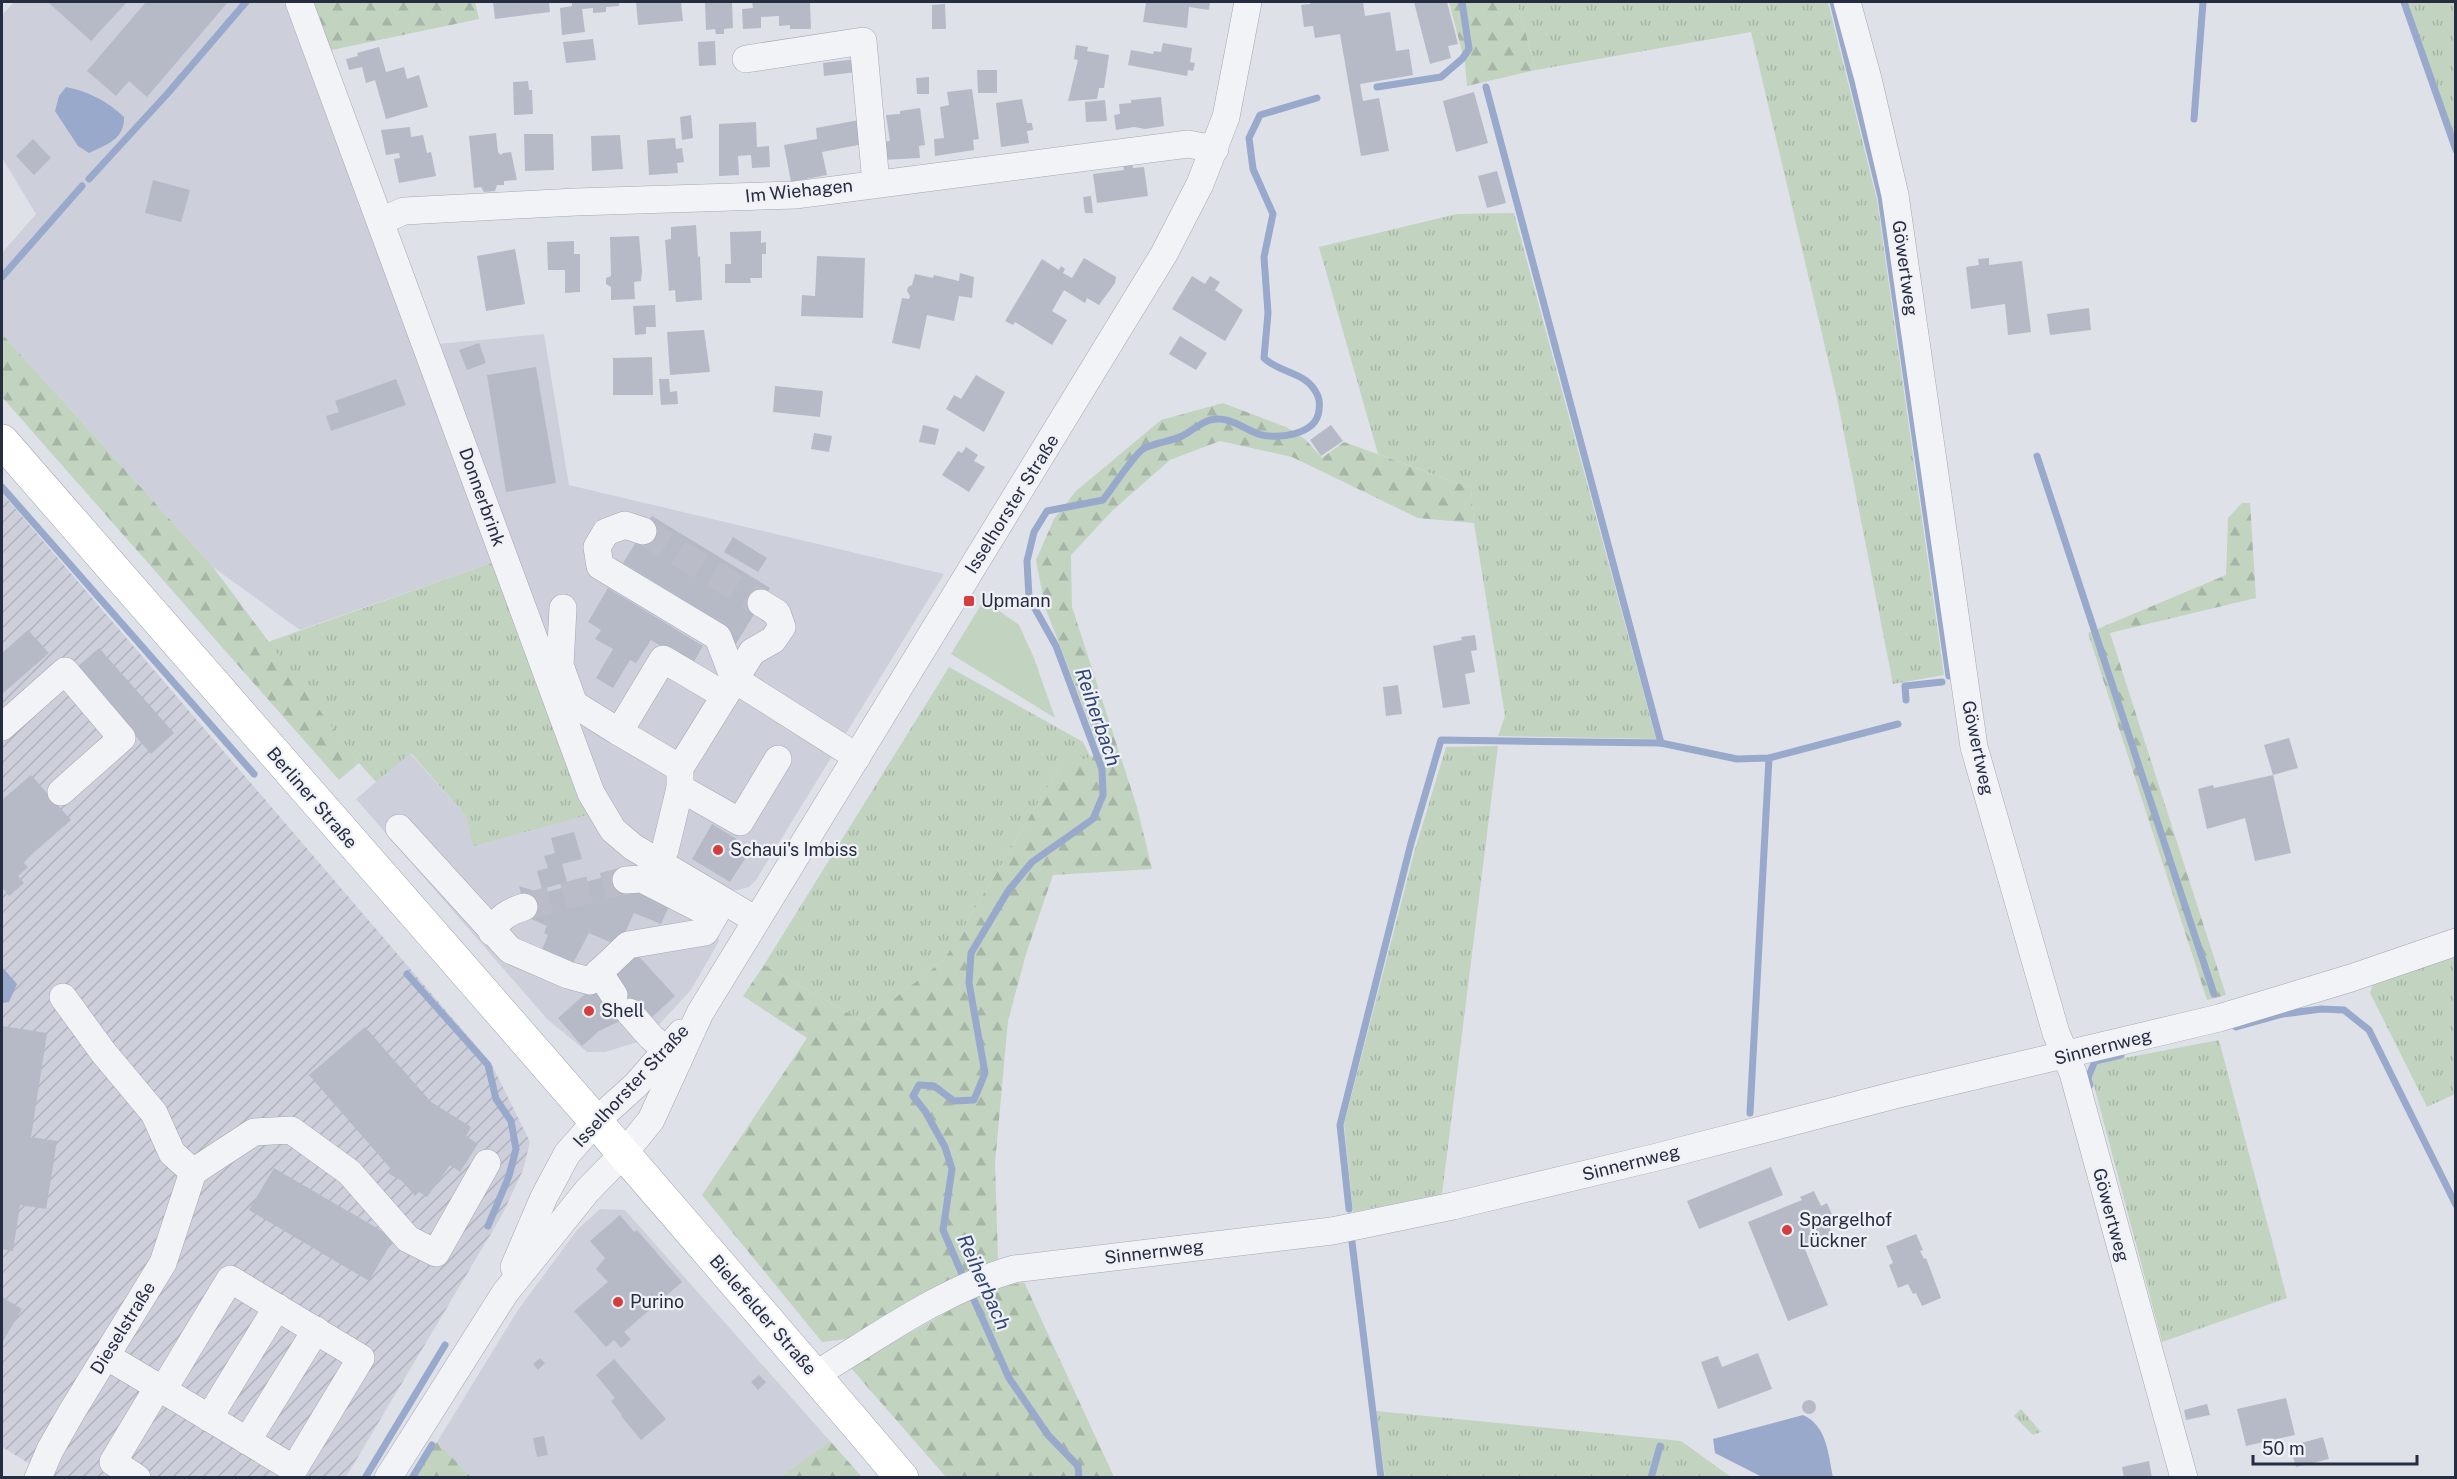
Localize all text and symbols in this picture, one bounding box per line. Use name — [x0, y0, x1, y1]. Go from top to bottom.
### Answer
street label: Im Wiehagen — [744, 174, 854, 207]
street label: Göwertweg — [1888, 219, 1923, 317]
street label: Isselhorster Straße — [960, 430, 1063, 577]
street label: Donnerbrink — [455, 445, 510, 549]
place label: Upmann — [981, 590, 1051, 611]
marker: Upmann — [962, 594, 976, 608]
water label: Reiherbach — [1070, 665, 1126, 769]
street label: Göwertweg — [1958, 699, 1999, 797]
street label: Berliner Straße — [263, 743, 362, 853]
place label: Schaui's Imbiss — [730, 839, 857, 860]
marker: Schaui's Imbiss — [711, 843, 725, 857]
place label: Shell — [601, 1000, 644, 1021]
marker: Shell — [582, 1004, 596, 1018]
street label: Isselhorster Straße — [568, 1020, 693, 1151]
street label: Sinnernweg — [2052, 1024, 2154, 1069]
street label: Sinnernweg — [1580, 1140, 1682, 1185]
street label: Göwertweg — [2089, 1166, 2134, 1264]
place label: Spargelhof Lückner — [1799, 1209, 1892, 1251]
marker: Spargelhof Lückner — [1780, 1223, 1794, 1237]
water label: Reiherbach — [952, 1230, 1016, 1334]
street label: Sinnernweg — [1103, 1235, 1205, 1268]
street label: Bielefelder Straße — [705, 1250, 821, 1379]
street label: Dieselstraße — [86, 1278, 159, 1378]
place label: Purino — [630, 1291, 684, 1312]
marker: Purino — [611, 1295, 625, 1309]
scale bar — [2253, 1428, 2416, 1466]
text: 50 m — [2262, 1438, 2305, 1459]

